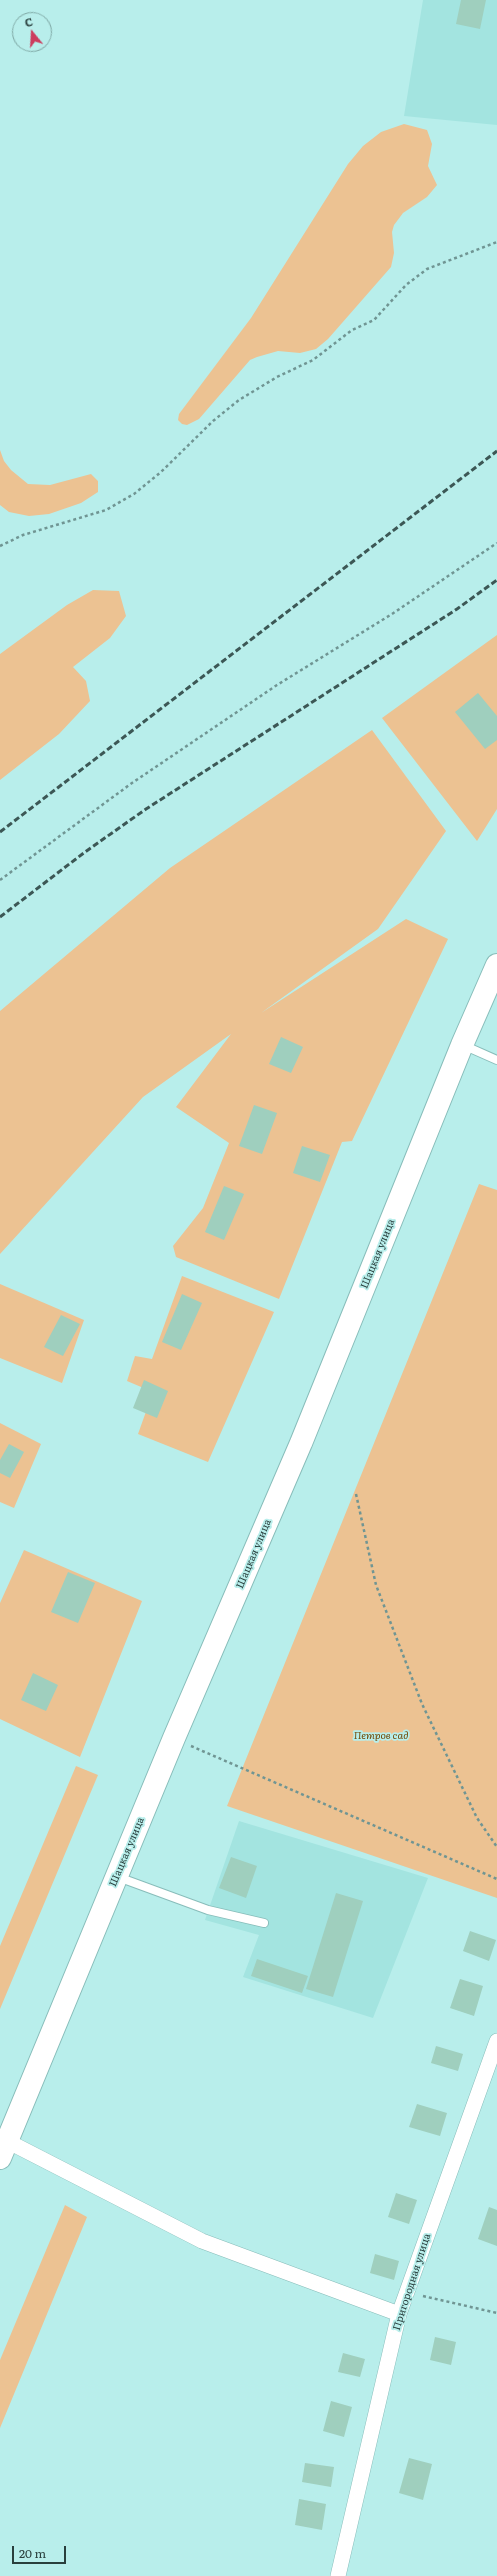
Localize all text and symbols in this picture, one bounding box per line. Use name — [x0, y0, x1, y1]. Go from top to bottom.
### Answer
north arrow — [12, 12, 52, 52]
text: С — [22, 13, 35, 30]
street label: Шацкая улица — [359, 1218, 397, 1290]
street label: Шацкая улица — [234, 1518, 274, 1590]
park label: Петров сад — [354, 1730, 408, 1742]
street label: Шацкая улица — [107, 1816, 147, 1888]
street label: Пригородная улица — [391, 2232, 433, 2332]
scale bar — [14, 2538, 68, 2564]
text: 20 m — [19, 2544, 46, 2562]

